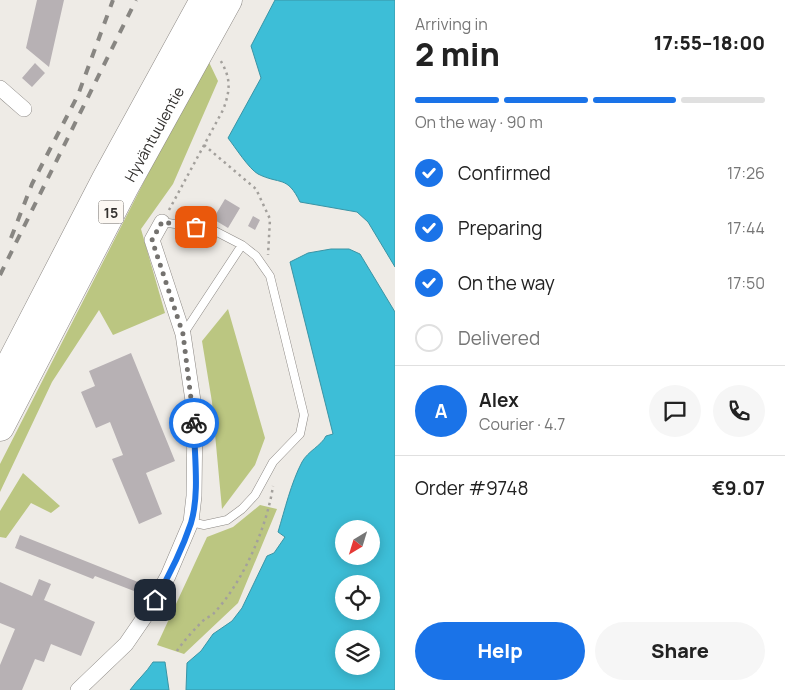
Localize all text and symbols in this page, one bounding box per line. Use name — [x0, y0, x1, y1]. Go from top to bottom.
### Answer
text: Arriving in — [415, 13, 488, 35]
text: 17:55–18:00 — [654, 30, 765, 56]
text: 2 min — [415, 32, 500, 76]
street label: Hyväntuulentie — [119, 82, 189, 185]
text: On the way · 90 m — [415, 111, 543, 133]
icon: check — [415, 159, 443, 187]
text: Confirmed — [458, 160, 551, 186]
text: 17:26 — [727, 162, 765, 184]
road number: 15 — [98, 200, 124, 223]
pin — [175, 206, 217, 248]
icon: bag — [182, 213, 210, 241]
icon: check — [415, 214, 443, 242]
text: Preparing — [458, 215, 543, 241]
text: 17:44 — [727, 217, 765, 239]
icon: check — [415, 269, 443, 297]
text: On the way — [458, 270, 555, 296]
text: 17:50 — [727, 272, 765, 294]
text: Delivered — [458, 325, 540, 351]
button: chat — [649, 385, 701, 437]
button: phone — [713, 385, 765, 437]
text: Alex — [479, 387, 519, 413]
courier — [169, 398, 219, 448]
text: A — [435, 398, 447, 424]
icon: bike — [180, 409, 208, 437]
text: Courier · 4.7 — [479, 413, 565, 435]
text: Order #9748 — [415, 475, 528, 501]
text: €9.07 — [712, 475, 765, 501]
north arrow — [335, 520, 380, 565]
map controls — [335, 520, 380, 675]
button: locate — [335, 575, 380, 620]
pin — [134, 579, 176, 621]
icon: home — [141, 586, 169, 614]
button: Help — [415, 622, 585, 680]
button: Share — [595, 622, 765, 680]
button: layers — [335, 630, 380, 675]

